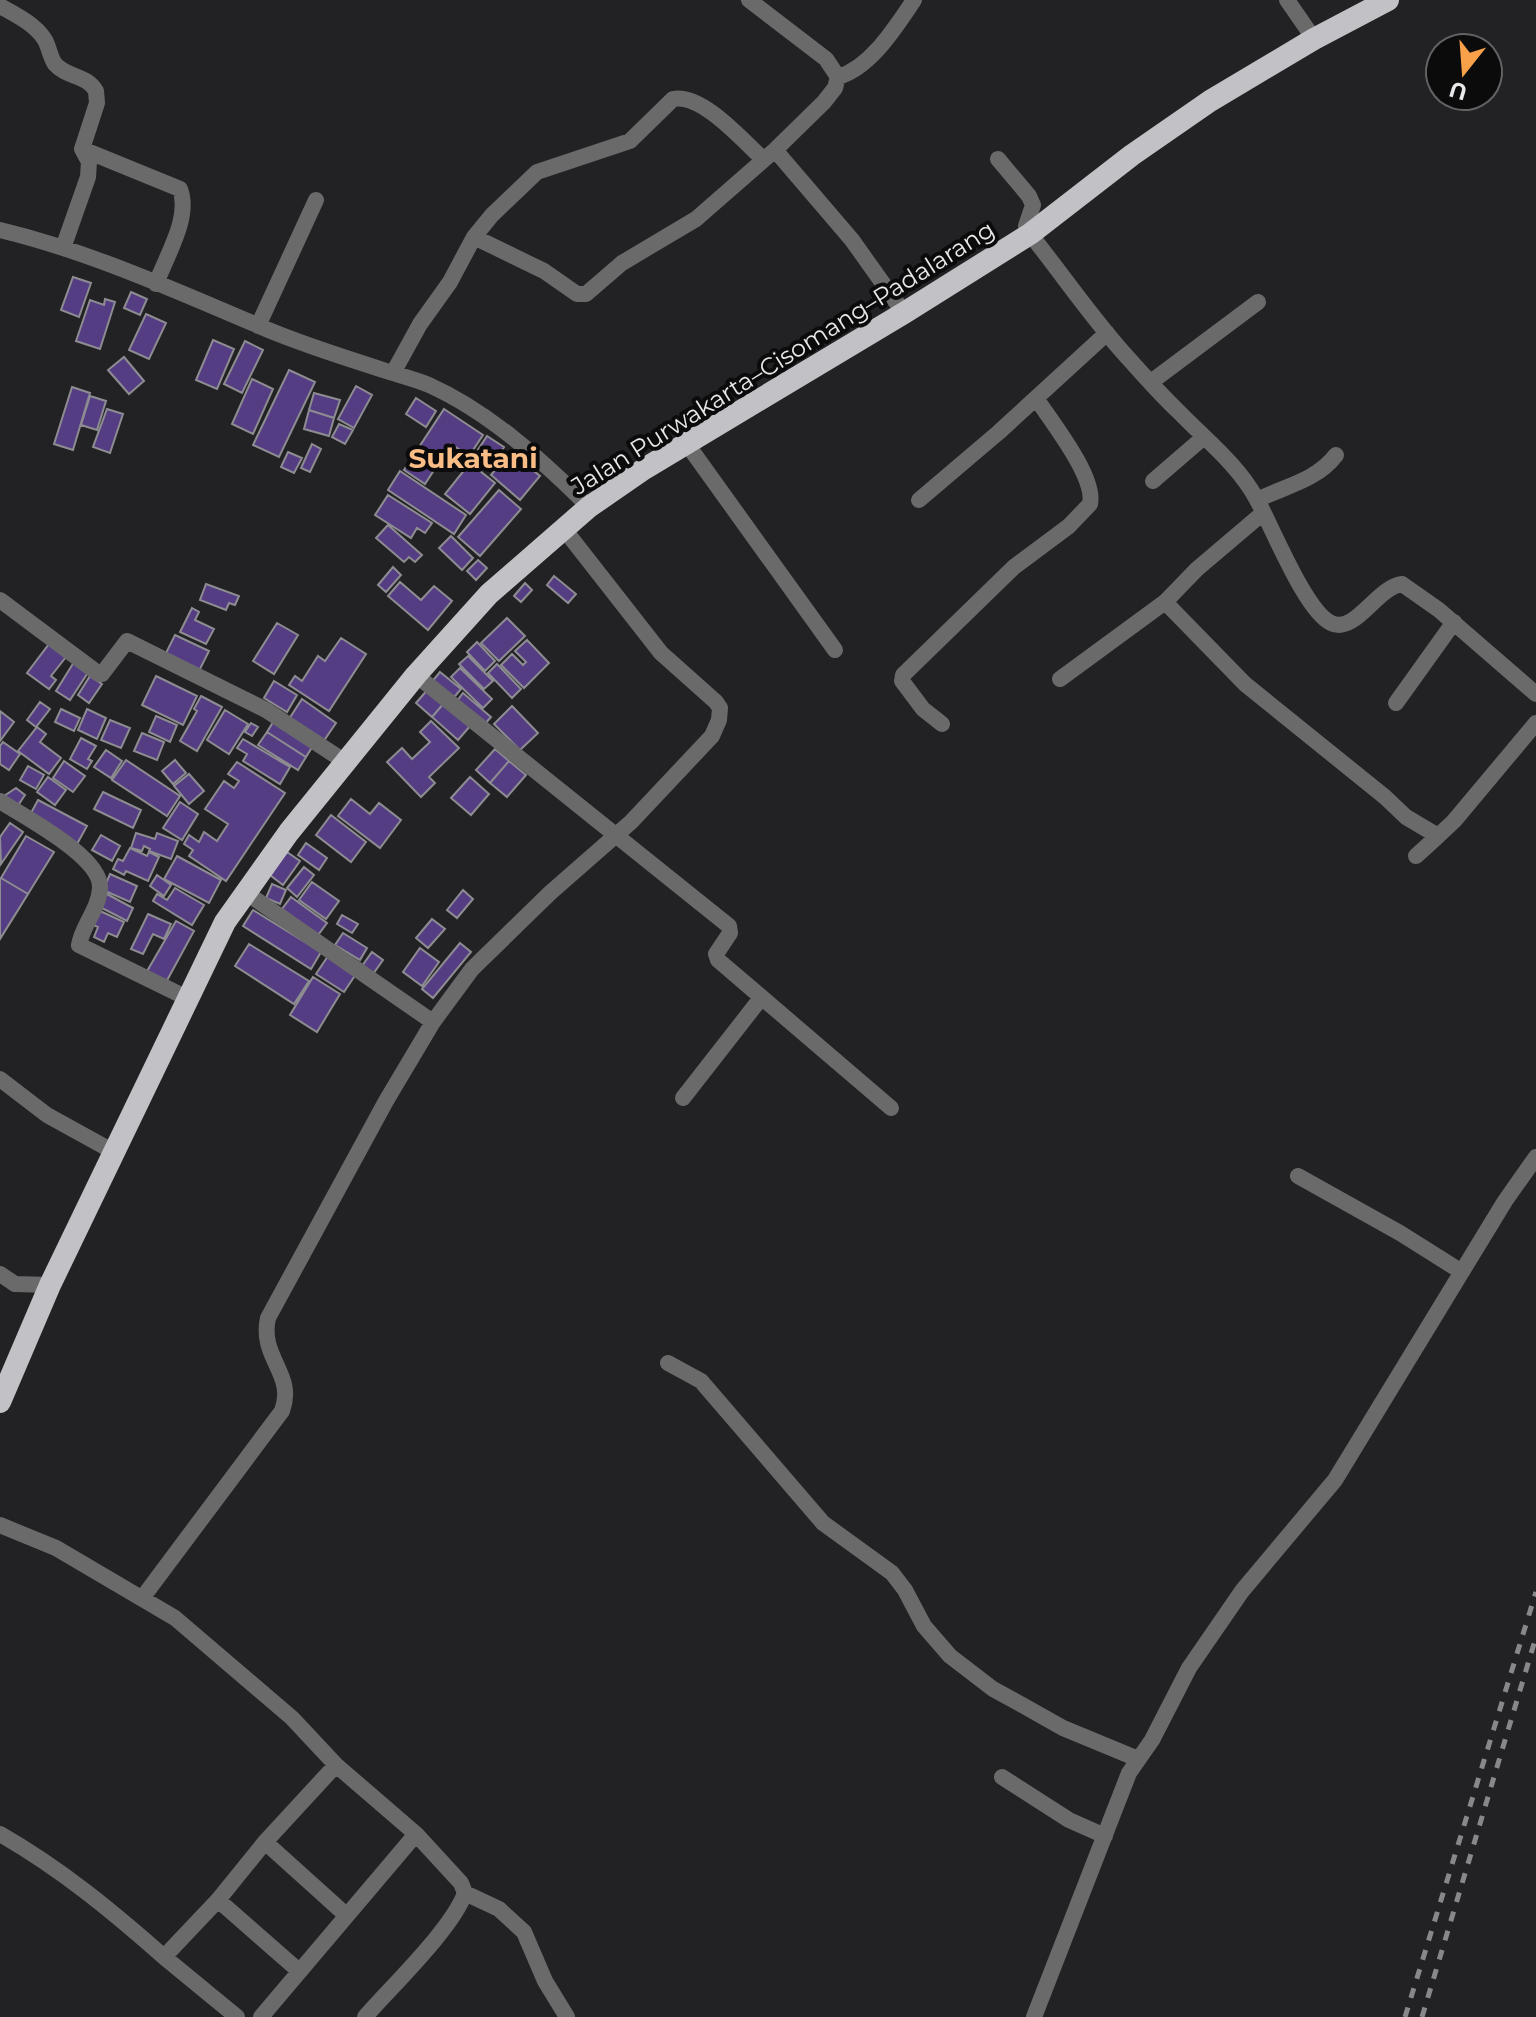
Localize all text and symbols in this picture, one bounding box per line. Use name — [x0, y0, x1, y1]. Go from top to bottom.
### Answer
north arrow — [1424, 32, 1504, 112]
text: U — [1446, 75, 1471, 106]
street label: Jalan Purwakarta–Cisomang–Padalarang — [565, 215, 1000, 501]
district label: Sukatani — [408, 441, 538, 475]

